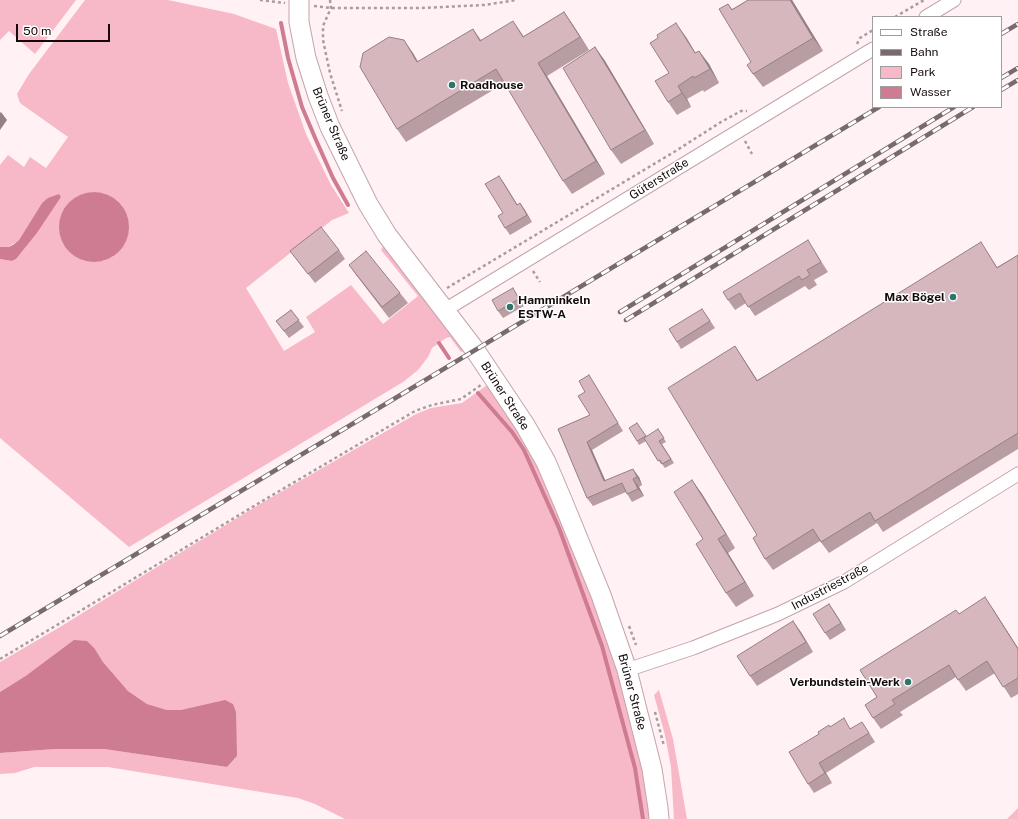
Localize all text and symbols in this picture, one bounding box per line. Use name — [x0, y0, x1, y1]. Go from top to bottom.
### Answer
scale bar — [18, 16, 112, 42]
legend — [872, 16, 1002, 108]
text: 50 m — [23, 24, 51, 38]
text: Straße — [910, 25, 947, 39]
text: Bahn — [910, 45, 939, 59]
text: Park — [910, 65, 936, 79]
place label: Roadhouse — [460, 78, 523, 92]
marker: Roadhouse — [447, 80, 457, 90]
street label: Brüner Straße — [309, 85, 353, 163]
text: Wasser — [910, 85, 951, 99]
street label: Güterstraße — [627, 155, 691, 203]
place label: Max Bögel — [884, 290, 945, 304]
marker: Max Bögel — [948, 292, 958, 302]
place label: Hamminkeln ESTW-A — [518, 293, 590, 321]
marker: Hamminkeln ESTW-A — [505, 302, 515, 312]
street label: Brüner Straße — [478, 359, 532, 433]
street label: Industriestraße — [789, 561, 871, 613]
street label: Brüner Straße — [615, 652, 649, 732]
place label: Verbundstein-Werk — [790, 675, 900, 689]
marker: Verbundstein-Werk — [903, 677, 913, 687]

